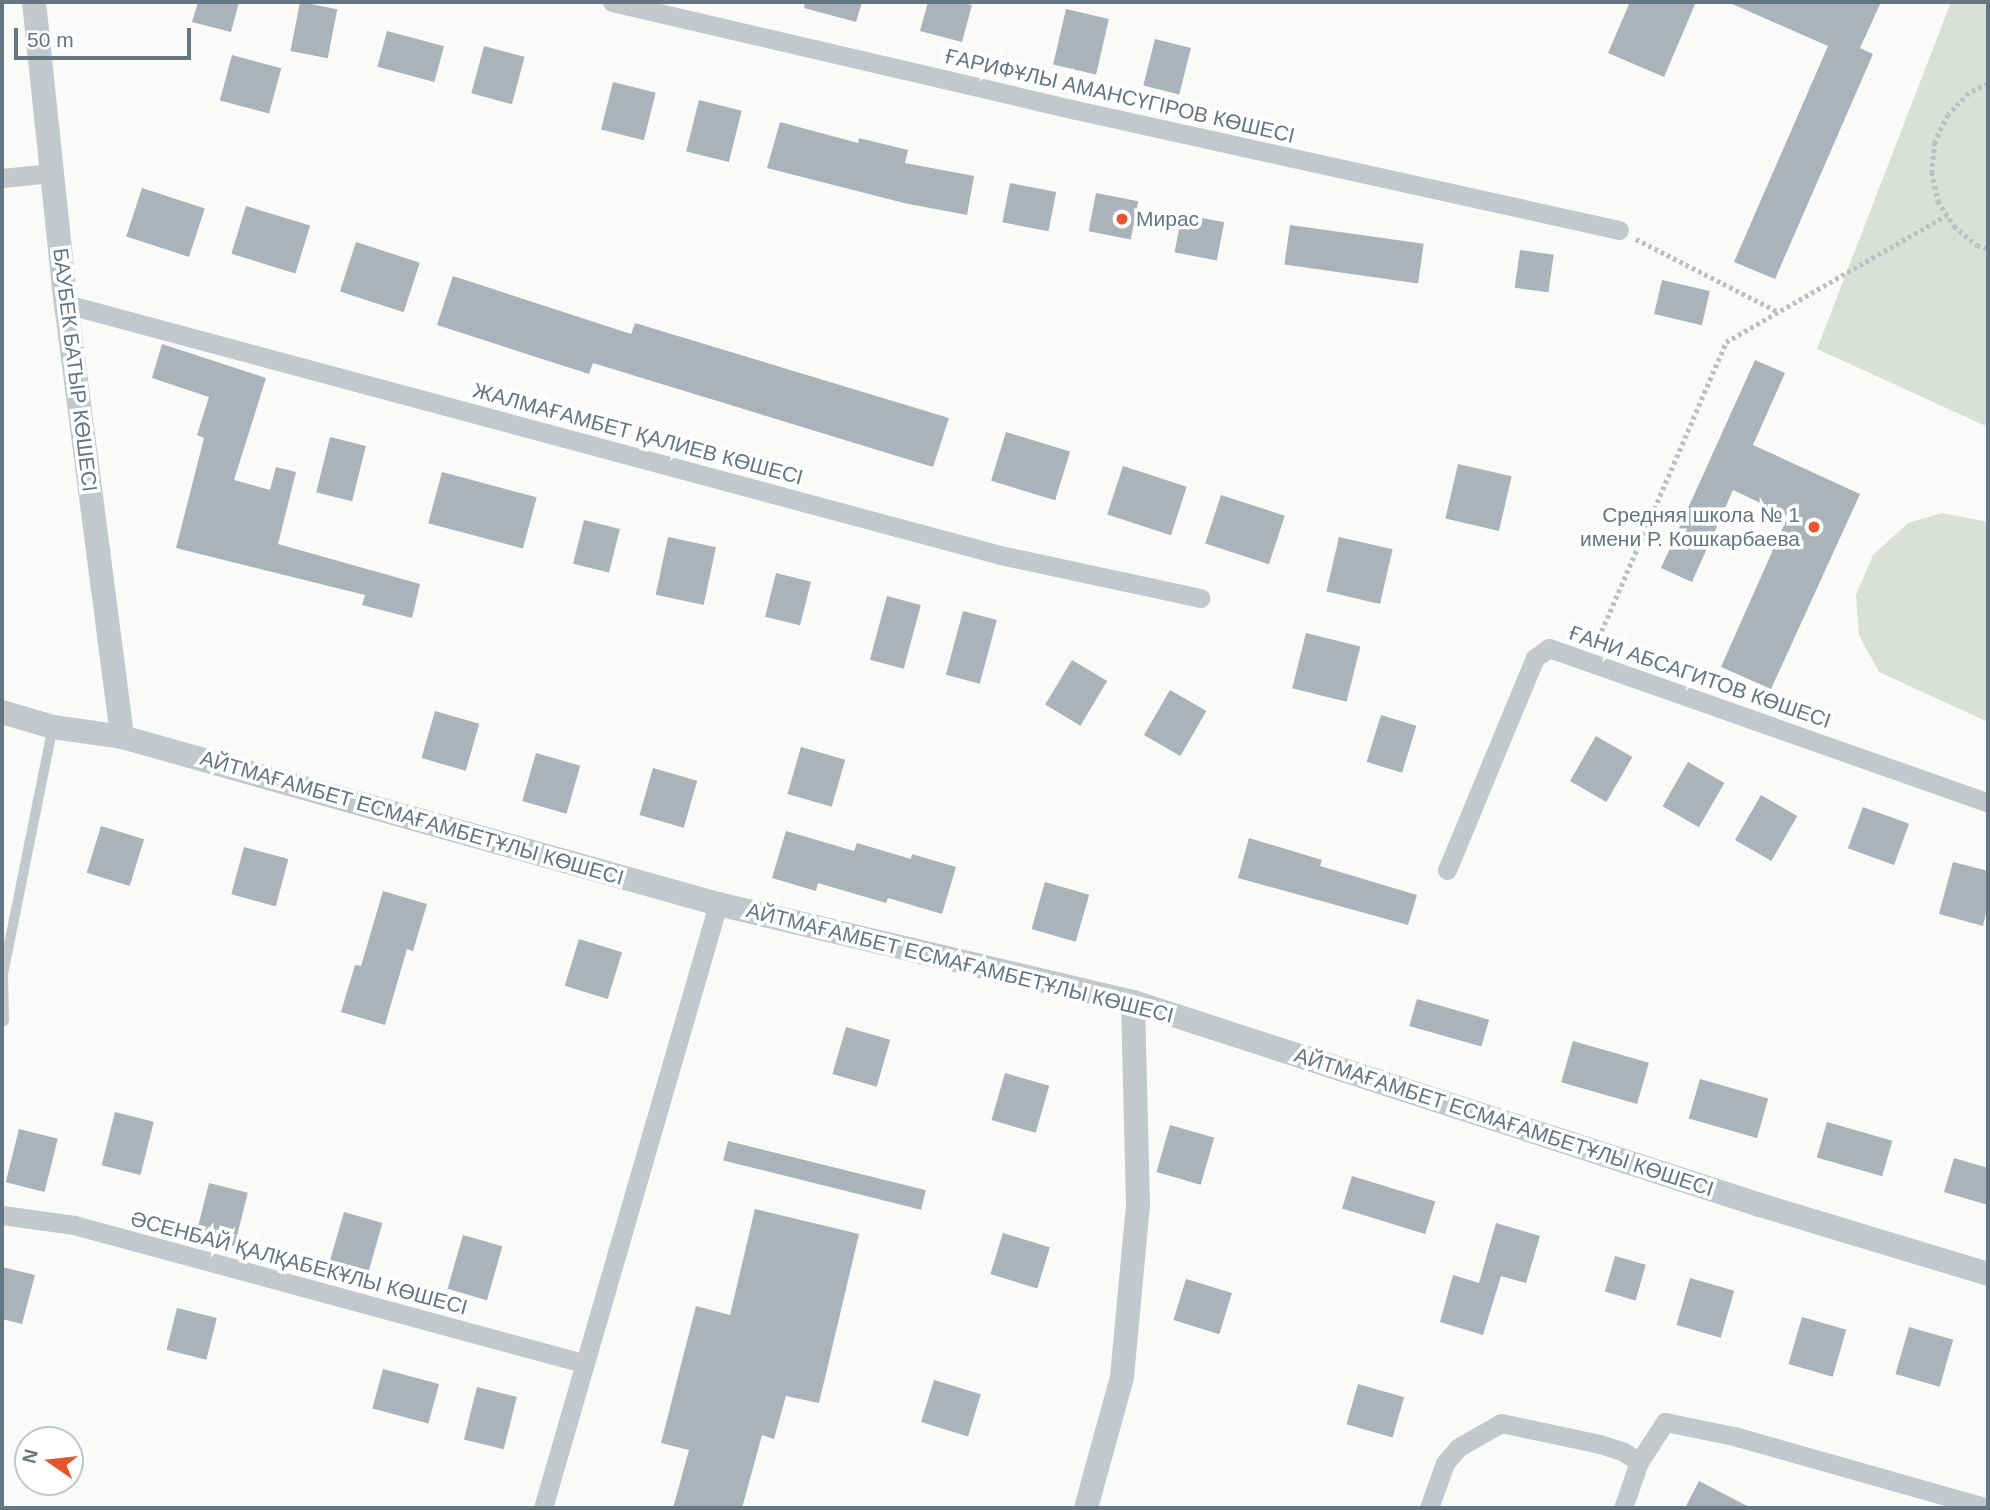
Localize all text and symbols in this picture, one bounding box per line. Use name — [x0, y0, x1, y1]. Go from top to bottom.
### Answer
scale bar — [18, 14, 194, 58]
text: 50 m — [27, 28, 74, 51]
street label: ҒАРИФҰЛЫ АМАНСҮГІРОВ КӨШЕСІ — [943, 44, 1297, 148]
place label: Мирас — [1136, 206, 1199, 232]
marker: Мирас — [1114, 211, 1130, 227]
street label: БАУБЕК БАТЫР КӨШЕСІ — [48, 247, 102, 493]
street label: ЖАЛМАҒАМБЕТ ҚАЛИЕВ КӨШЕСІ — [470, 378, 806, 490]
place label: Средняя школа № 1 имени Р. Кошкарбаева — [1580, 502, 1800, 552]
marker: Средняя школа № 1 имени Р. Кошкарбаева — [1806, 519, 1822, 535]
street label: ҒАНИ АБСАГИТОВ КӨШЕСІ — [1566, 620, 1834, 734]
street label: АЙТМАҒАМБЕТ ЕСМАҒАМБЕТҰЛЫ КӨШЕСІ — [197, 745, 627, 891]
street label: АЙТМАҒАМБЕТ ЕСМАҒАМБЕТҰЛЫ КӨШЕСІ — [744, 898, 1176, 1028]
street label: АЙТМАҒАМБЕТ ЕСМАҒАМБЕТҰЛЫ КӨШЕСІ — [1291, 1042, 1717, 1202]
street label: ӘСЕНБАЙ ҚАЛҚАБЕКҰЛЫ КӨШЕСІ — [128, 1206, 470, 1320]
north arrow — [14, 1426, 84, 1496]
text: N — [18, 1447, 42, 1465]

